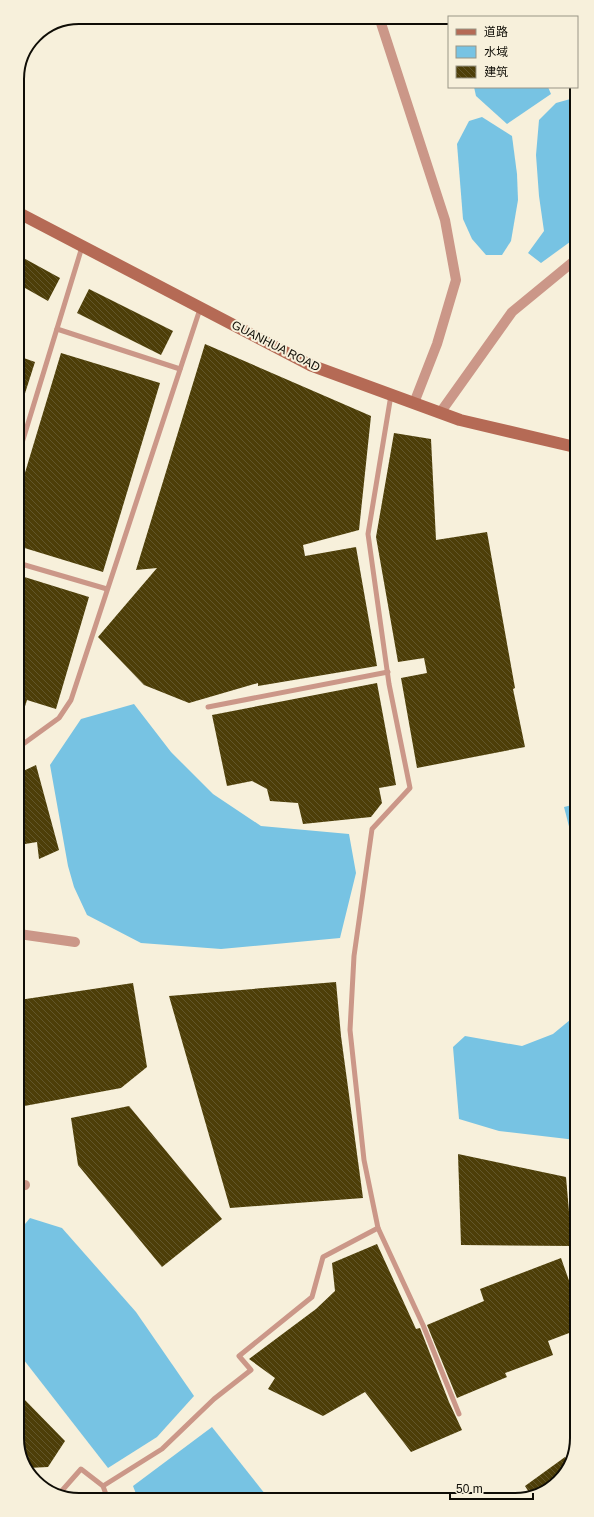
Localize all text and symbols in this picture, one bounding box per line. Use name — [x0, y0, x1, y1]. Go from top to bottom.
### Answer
legend — [448, 16, 578, 88]
text: 道路 — [484, 25, 508, 39]
text: 水域 — [484, 45, 508, 59]
text: 建筑 — [484, 65, 508, 79]
street label: GUANHUA ROAD — [229, 318, 323, 374]
scale bar — [450, 1475, 533, 1501]
text: 50 m — [456, 1482, 483, 1496]

